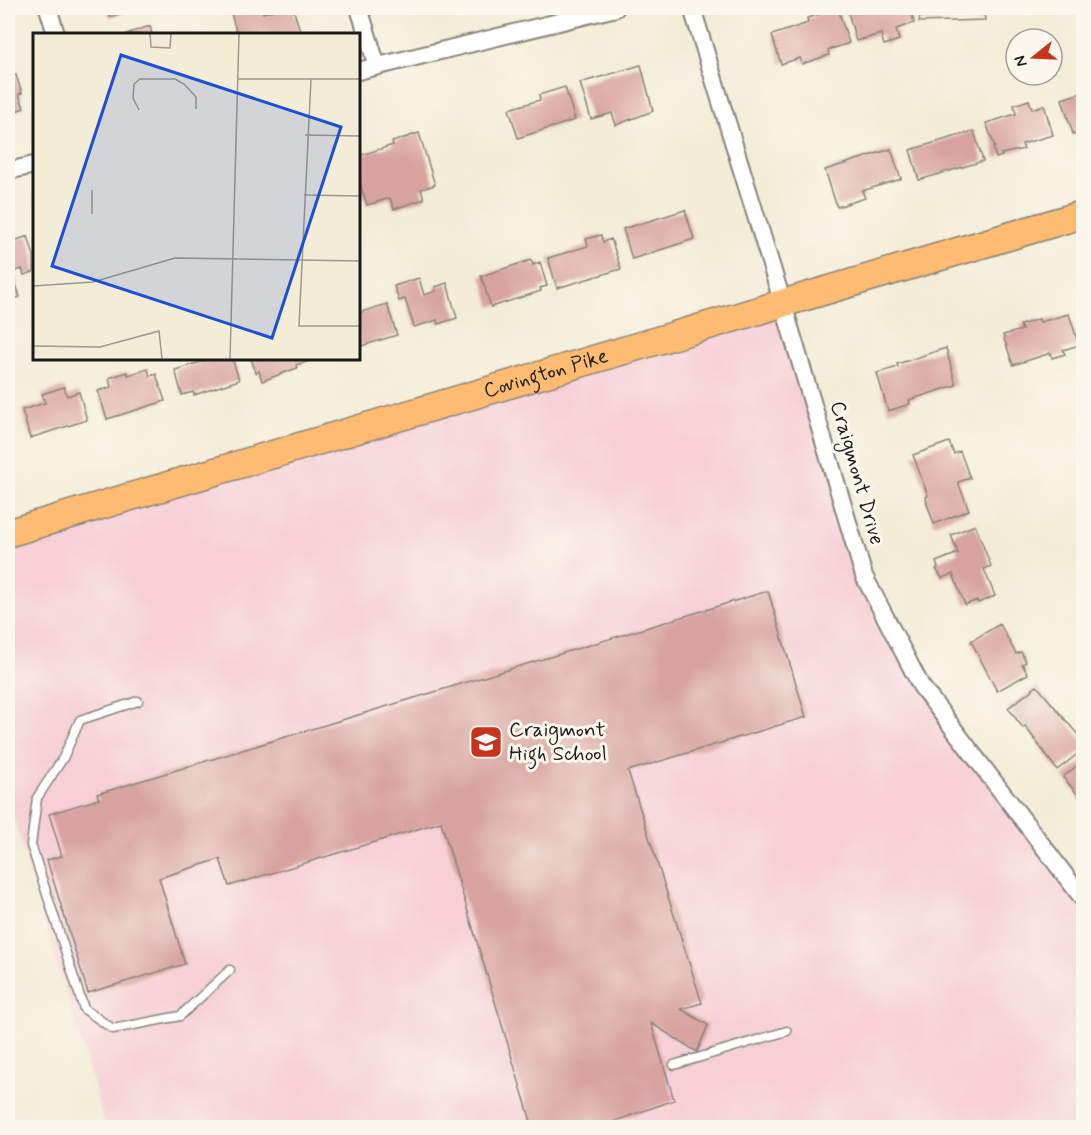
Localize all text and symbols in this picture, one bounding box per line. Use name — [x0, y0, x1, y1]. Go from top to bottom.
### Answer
north arrow — [1004, 27, 1064, 87]
inset map — [33, 33, 360, 360]
text: N — [1010, 53, 1033, 69]
street label: Covington Pike — [480, 342, 611, 405]
street label: Craigmont Drive — [822, 398, 891, 548]
place label: Craigmont High School — [509, 716, 607, 770]
school or university icon: Craigmont High School — [468, 724, 504, 760]

